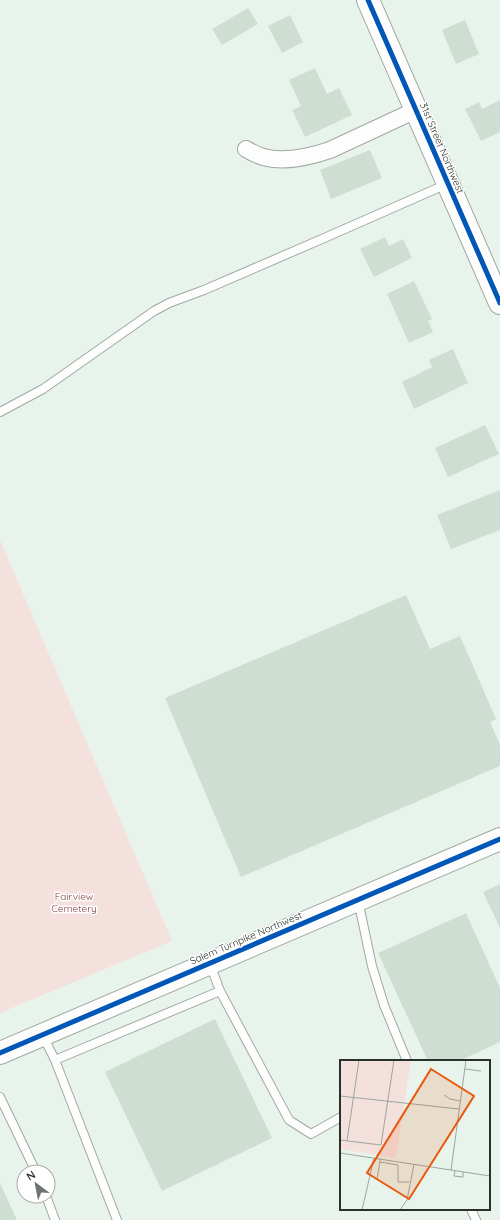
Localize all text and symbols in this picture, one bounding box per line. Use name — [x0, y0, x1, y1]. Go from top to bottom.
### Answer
street label: 31st Street Northwest — [417, 101, 467, 196]
park label: Fairview Cemetery — [51, 890, 97, 915]
street label: Salem Turnpike Northwest — [188, 908, 305, 968]
inset map — [340, 1060, 490, 1210]
north arrow — [16, 1164, 56, 1204]
text: N — [24, 1167, 38, 1184]

